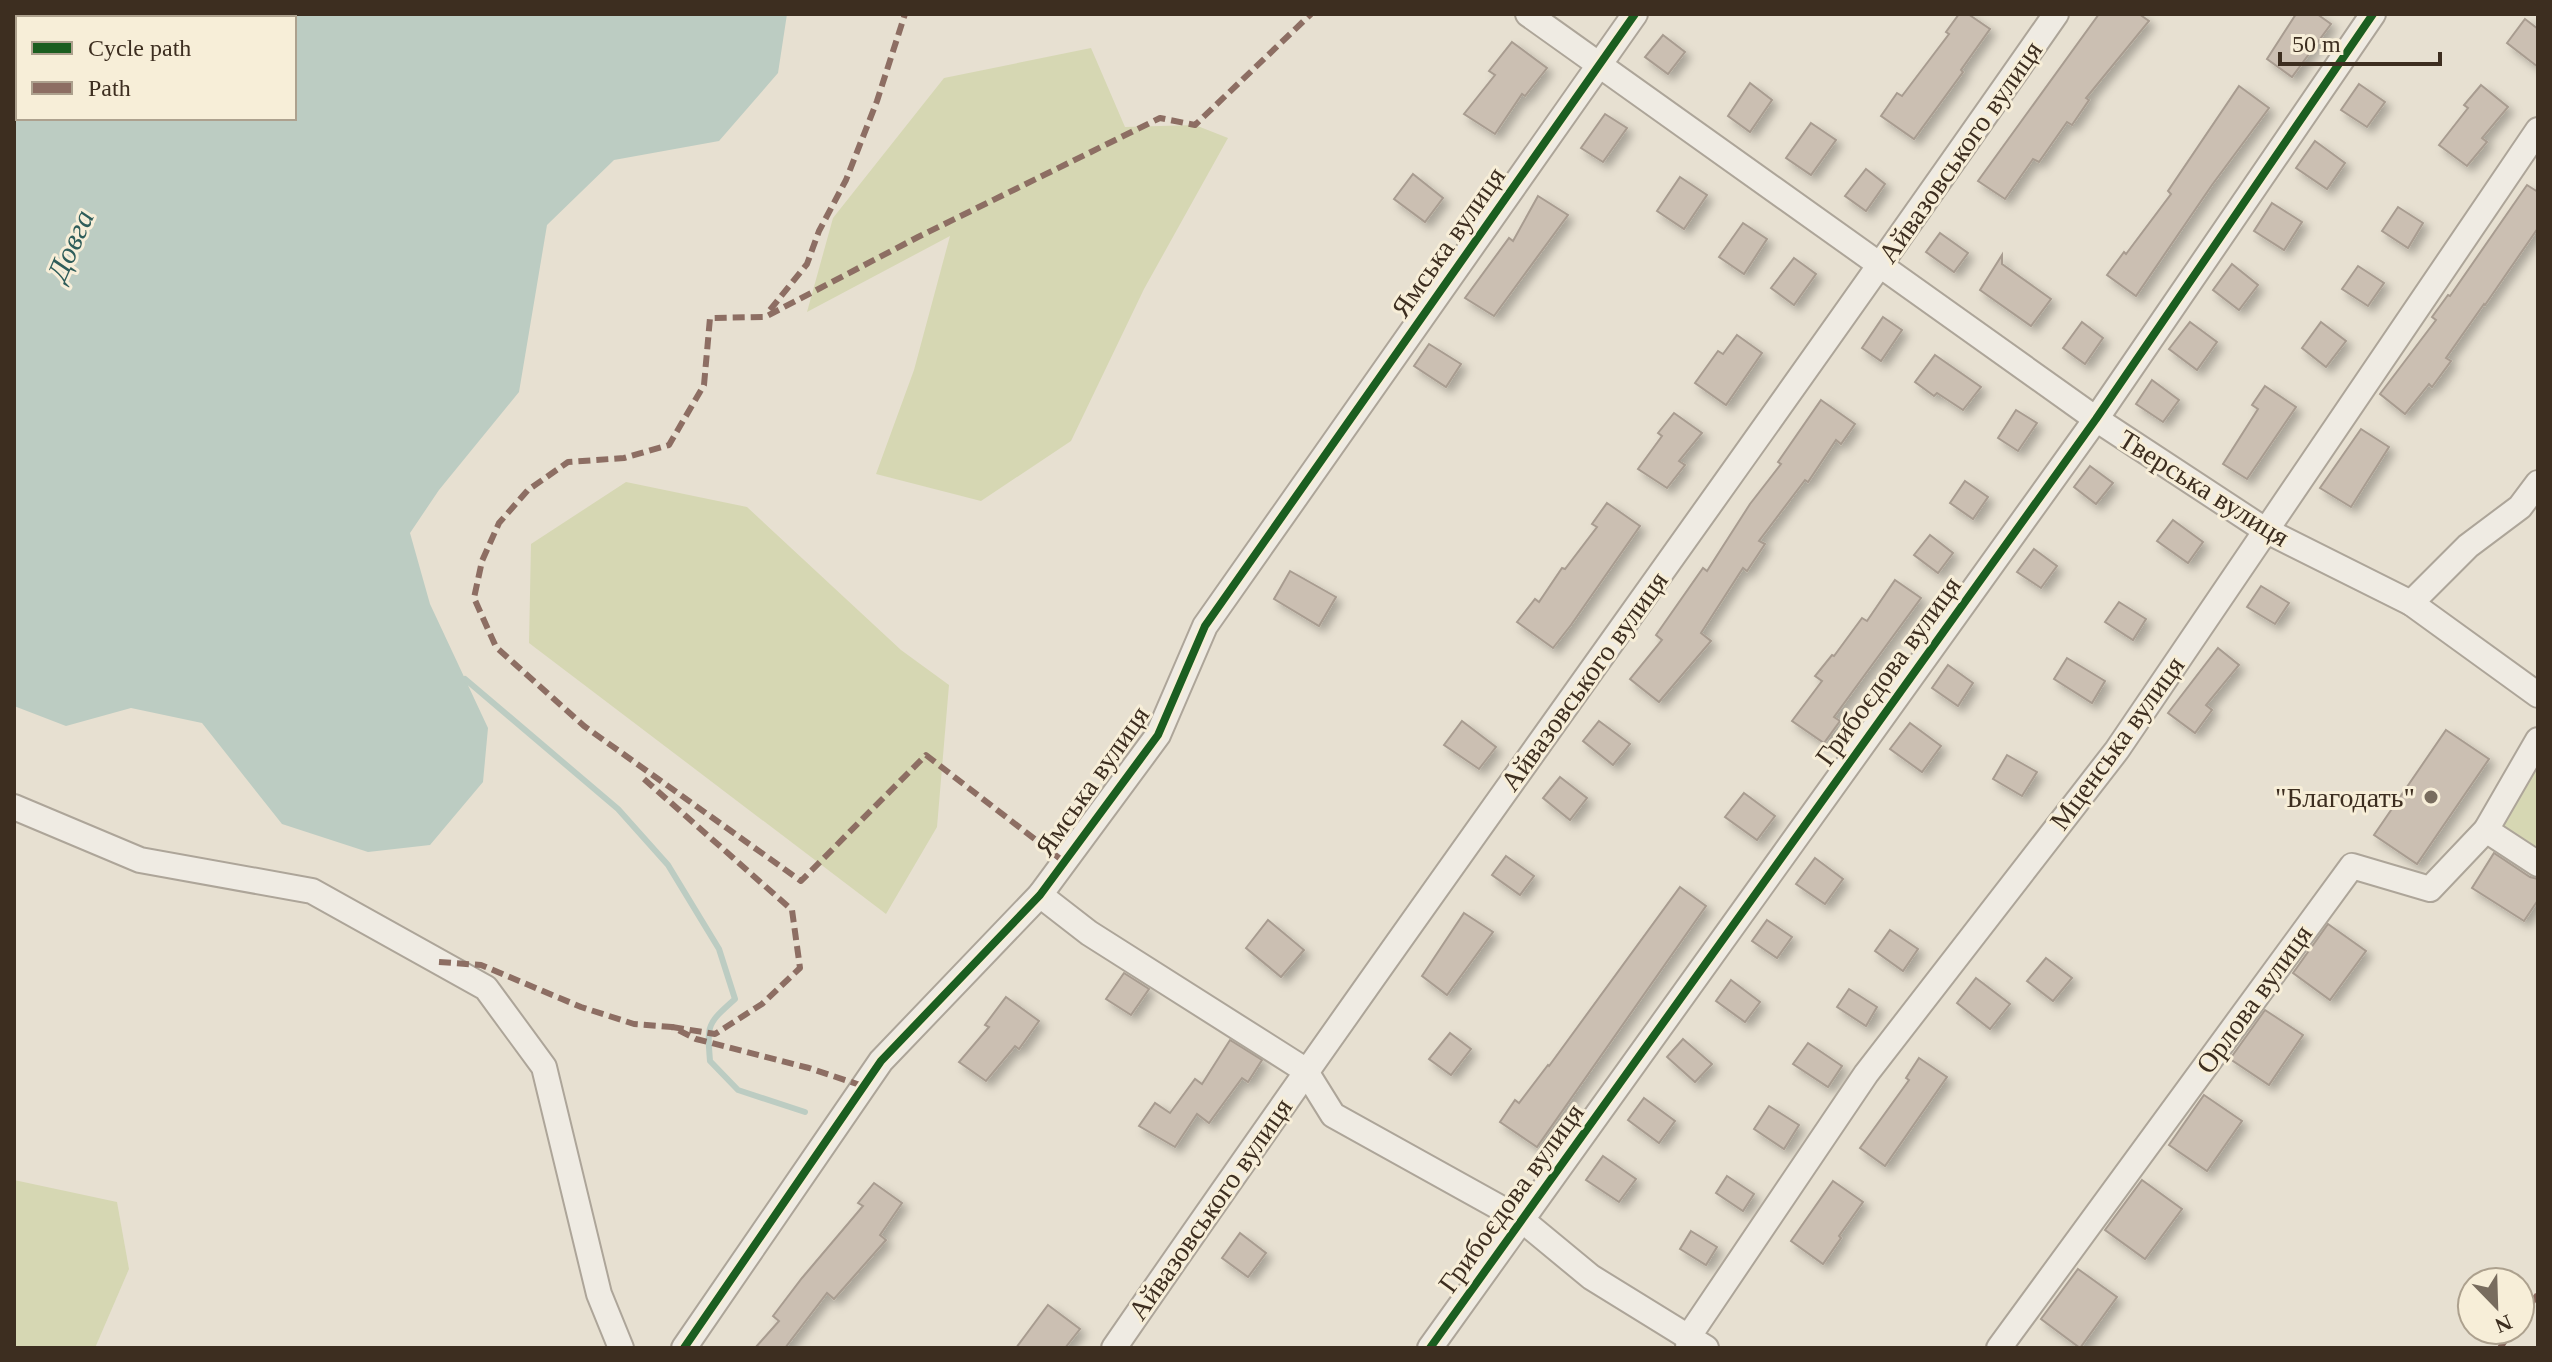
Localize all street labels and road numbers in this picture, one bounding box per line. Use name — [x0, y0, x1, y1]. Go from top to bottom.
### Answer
street label: Айвазовського вулиця — [1872, 35, 2048, 269]
street label: Ямська вулиця — [1385, 161, 1511, 323]
street label: Тверська вулиця — [2113, 423, 2295, 553]
street label: Айвазовського вулиця — [1494, 565, 1674, 797]
street label: Грибоєдова вулиця — [1809, 570, 1967, 772]
street label: Мценська вулиця — [2044, 650, 2190, 836]
street label: Ямська вулиця — [1029, 700, 1155, 862]
street label: Орлова вулиця — [2190, 919, 2318, 1079]
street label: Айвазовського вулиця — [1122, 1092, 1298, 1326]
street label: Грибоєдова вулиця — [1432, 1097, 1590, 1299]

